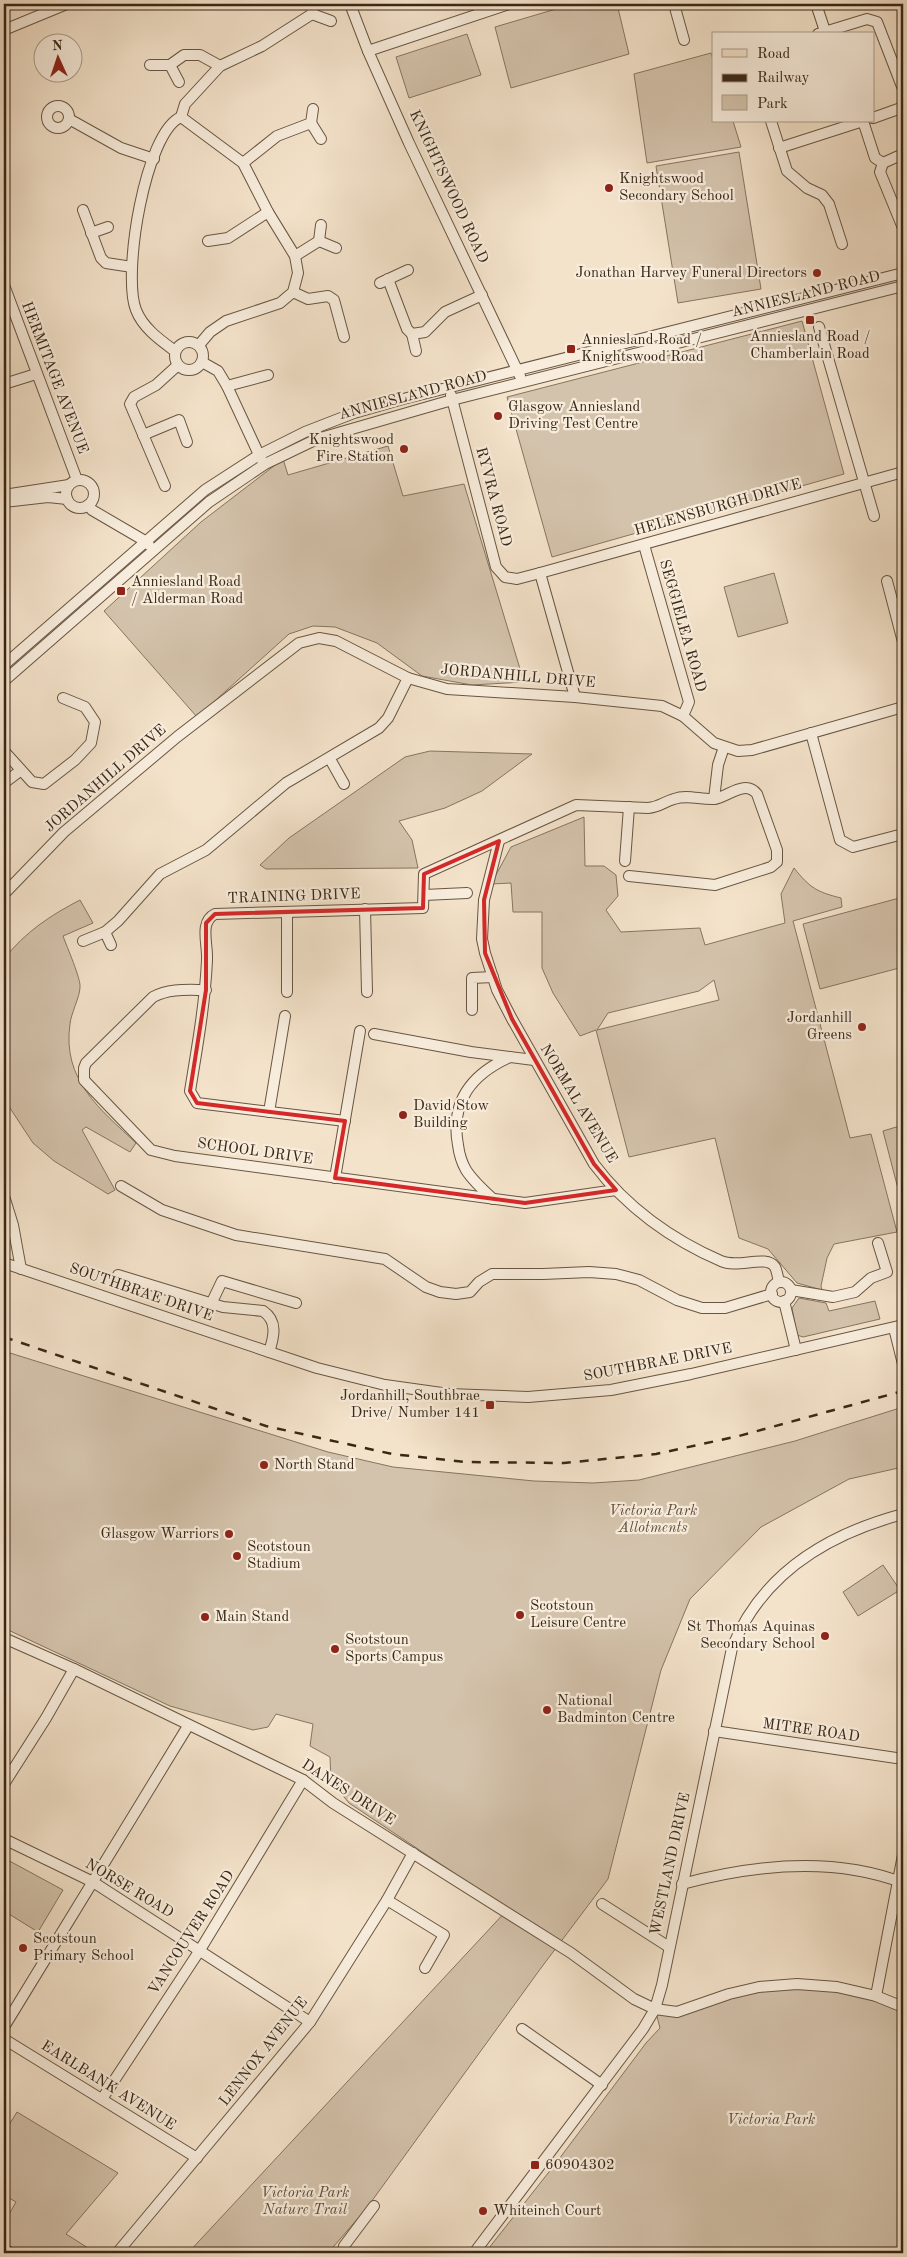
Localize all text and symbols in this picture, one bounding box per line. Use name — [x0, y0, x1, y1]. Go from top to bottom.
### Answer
north arrow — [32, 32, 82, 82]
legend — [712, 32, 874, 122]
text: N — [52, 39, 63, 53]
text: Road — [757, 47, 791, 62]
text: Railway — [757, 71, 810, 86]
text: Park — [757, 97, 788, 112]
street label: KNIGHTSWOOD ROAD — [406, 108, 490, 266]
place label: Knightswood Secondary School — [619, 172, 734, 204]
marker: Knightswood Secondary School — [603, 182, 615, 194]
place label: Jonathan Harvey Funeral Directors — [576, 266, 807, 281]
marker: Jonathan Harvey Funeral Directors — [811, 267, 823, 279]
street label: ANNIESLAND ROAD — [730, 269, 882, 321]
street label: HERMITAGE AVENUE — [18, 300, 90, 456]
marker: Anniesland Road / Chamberlain Road — [804, 314, 816, 326]
place label: Anniesland Road / Chamberlain Road — [749, 330, 871, 362]
place label: Anniesland Road / Knightswood Road — [581, 333, 704, 365]
marker: Anniesland Road / Knightswood Road — [565, 343, 577, 355]
street label: ANNIESLAND ROAD — [337, 369, 489, 423]
place label: Glasgow Anniesland Driving Test Centre — [508, 400, 641, 432]
marker: Glasgow Anniesland Driving Test Centre — [492, 410, 504, 422]
place label: Knightswood Fire Station — [309, 433, 394, 465]
marker: Knightswood Fire Station — [398, 443, 410, 455]
street label: RYVRA ROAD — [472, 446, 514, 548]
street label: HELENSBURGH DRIVE — [633, 477, 803, 539]
street label: SEGGIELEA ROAD — [656, 558, 708, 694]
place label: Anniesland Road / Alderman Road — [131, 575, 244, 607]
marker: Anniesland Road / Alderman Road — [115, 585, 127, 597]
street label: JORDANHILL DRIVE — [440, 663, 596, 691]
street label: JORDANHILL DRIVE — [42, 722, 170, 836]
street label: TRAINING DRIVE — [227, 887, 361, 907]
place label: Jordanhill Greens — [787, 1011, 852, 1043]
marker: Jordanhill Greens — [856, 1021, 868, 1033]
street label: NORMAL AVENUE — [537, 1042, 619, 1166]
place label: David Stow Building — [413, 1099, 489, 1131]
marker: David Stow Building — [397, 1109, 409, 1121]
street label: SCHOOL DRIVE — [196, 1136, 314, 1168]
street label: SOUTHBRAE DRIVE — [67, 1261, 215, 1325]
street label: SOUTHBRAE DRIVE — [582, 1341, 734, 1385]
place label: Jordanhill, Southbrae Drive/ Number 141 — [340, 1389, 480, 1421]
marker: Jordanhill, Southbrae Drive/ Number 141 — [484, 1399, 496, 1411]
place label: North Stand — [274, 1458, 355, 1473]
marker: North Stand — [258, 1459, 270, 1471]
park label: Victoria Park Allotments — [609, 1504, 697, 1536]
place label: Glasgow Warriors — [100, 1527, 219, 1542]
marker: Glasgow Warriors — [223, 1528, 235, 1540]
place label: Scotstoun Stadium — [247, 1540, 311, 1572]
marker: Scotstoun Stadium — [231, 1550, 243, 1562]
place label: Scotstoun Leisure Centre — [530, 1599, 626, 1631]
marker: Scotstoun Leisure Centre — [514, 1609, 526, 1621]
place label: Main Stand — [215, 1610, 289, 1625]
marker: Main Stand — [199, 1611, 211, 1623]
place label: St Thomas Aquinas Secondary School — [687, 1620, 815, 1652]
marker: St Thomas Aquinas Secondary School — [819, 1630, 831, 1642]
place label: Scotstoun Sports Campus — [345, 1633, 443, 1665]
marker: Scotstoun Sports Campus — [329, 1643, 341, 1655]
place label: National Badminton Centre — [557, 1694, 675, 1726]
marker: National Badminton Centre — [541, 1704, 553, 1716]
street label: MITRE ROAD — [761, 1717, 861, 1745]
street label: DANES DRIVE — [299, 1757, 397, 1829]
street label: WESTLAND DRIVE — [649, 1791, 693, 1937]
street label: NORSE ROAD — [82, 1857, 176, 1921]
street label: VANCOUVER ROAD — [146, 1868, 238, 1998]
place label: Scotstoun Primary School — [33, 1932, 134, 1964]
marker: Scotstoun Primary School — [17, 1942, 29, 1954]
street label: LENNOX AVENUE — [217, 1995, 311, 2109]
street label: EARLBANK AVENUE — [38, 2038, 178, 2134]
park label: Victoria Park — [727, 2113, 815, 2128]
place label: 60904302 — [545, 2158, 615, 2173]
marker: 60904302 — [529, 2159, 541, 2171]
park label: Victoria Park Nature Trail — [261, 2186, 349, 2218]
place label: Whiteinch Court — [493, 2204, 601, 2219]
marker: Whiteinch Court — [477, 2205, 489, 2217]

